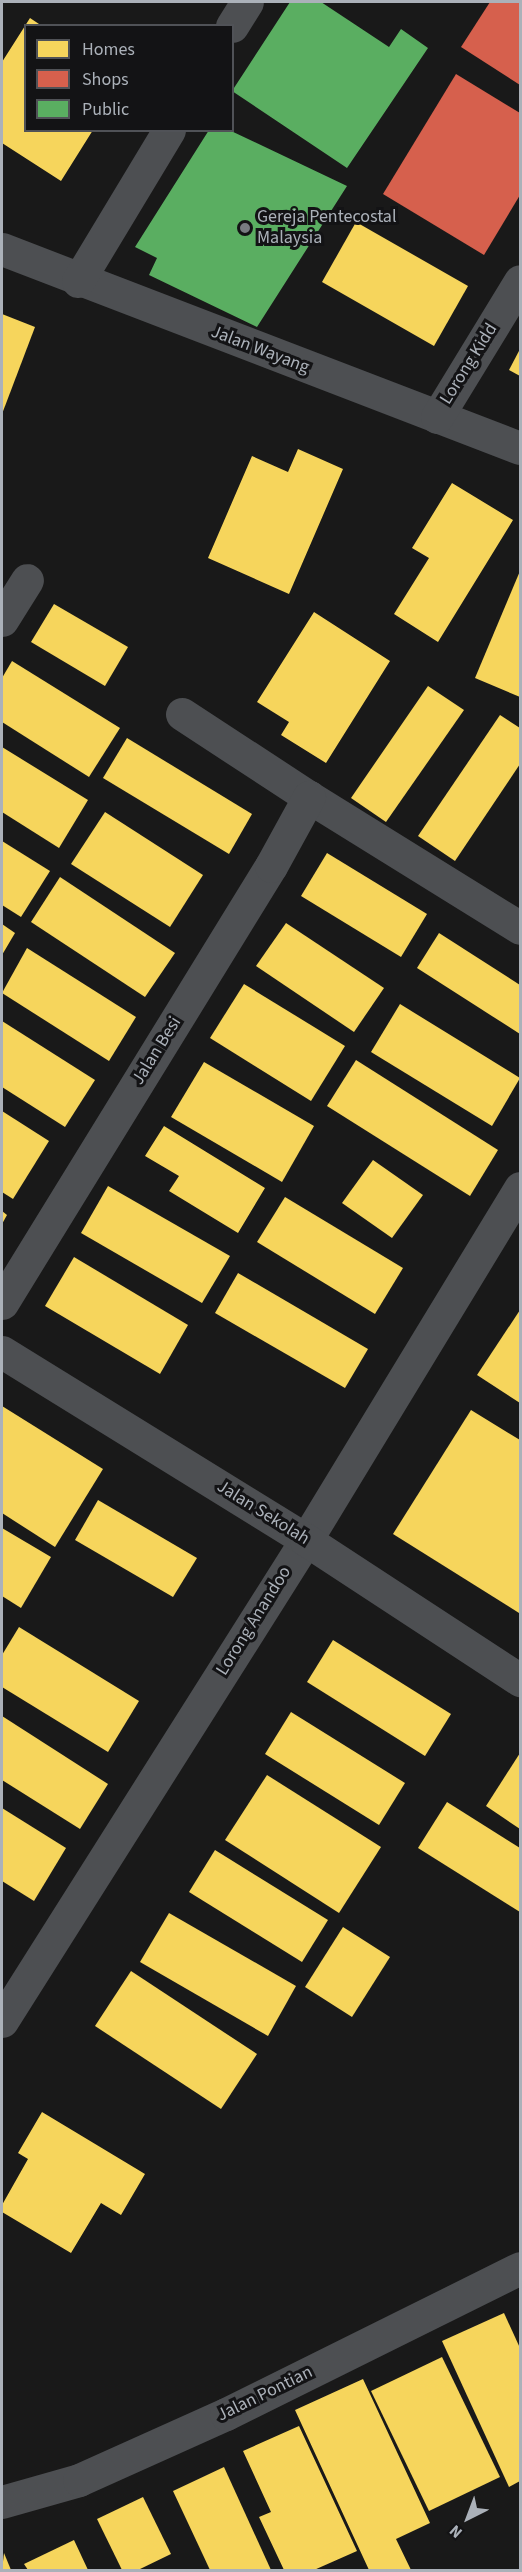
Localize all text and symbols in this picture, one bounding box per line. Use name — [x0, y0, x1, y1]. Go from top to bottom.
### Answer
legend — [24, 24, 234, 132]
text: Homes — [82, 37, 135, 62]
text: Shops — [82, 67, 129, 92]
text: Public — [82, 97, 129, 122]
place label: Gereja Pentecostal Malaysia — [257, 207, 397, 250]
marker: Gereja Pentecostal Malaysia — [238, 221, 252, 235]
street label: Lorong Kidd — [436, 319, 502, 409]
street label: Jalan Wayang — [208, 321, 312, 379]
street label: Jalan Besi — [128, 1013, 186, 1089]
street label: Jalan Sekolah — [213, 1476, 313, 1550]
street label: Lorong Anandoo — [212, 1562, 296, 1680]
street label: Jalan Pontian — [214, 2362, 316, 2426]
north arrow — [438, 2488, 498, 2548]
text: N — [445, 2520, 467, 2543]

